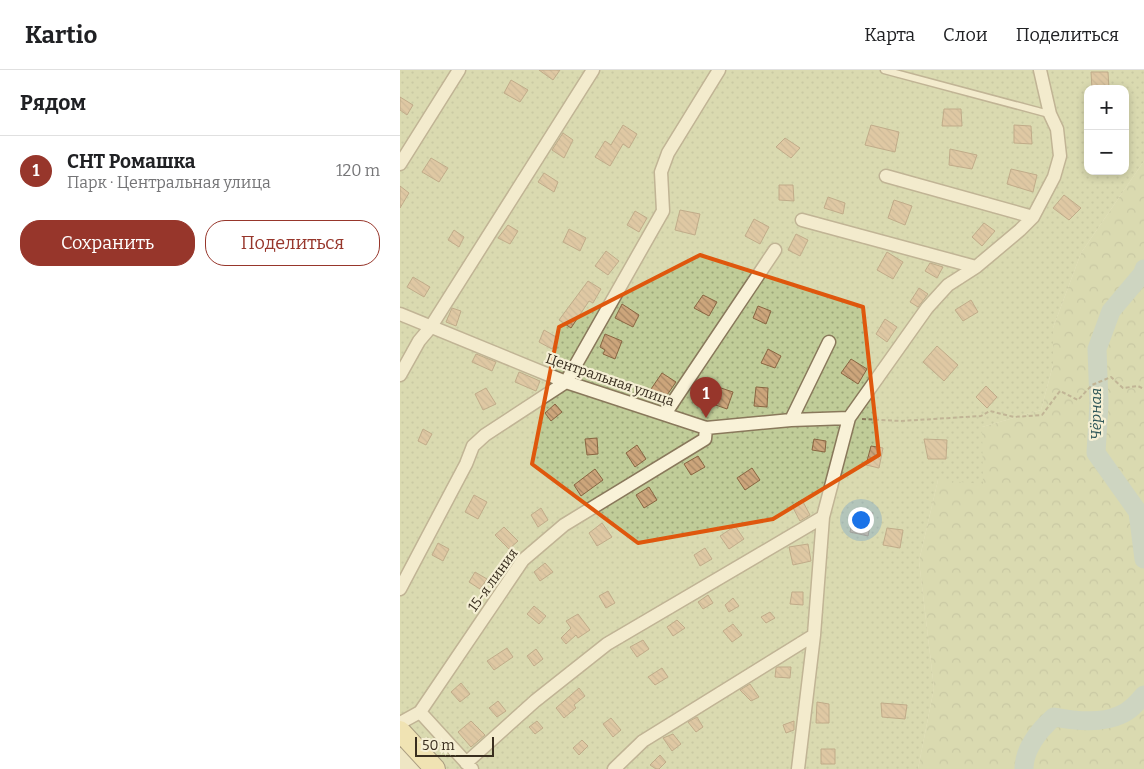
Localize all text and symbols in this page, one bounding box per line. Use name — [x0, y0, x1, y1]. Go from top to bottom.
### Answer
text: Kartio — [25, 21, 97, 49]
text: Карта — [864, 24, 915, 46]
text: Слои — [943, 24, 988, 46]
text: Поделиться — [1016, 24, 1119, 46]
map controls — [1084, 85, 1129, 175]
button: + — [1084, 85, 1129, 130]
text: Рядом — [20, 90, 86, 116]
button: − — [1084, 130, 1129, 175]
text: СНТ Ромашка — [67, 150, 195, 173]
text: 1 — [33, 161, 39, 180]
text: 120 m — [336, 161, 380, 180]
text: Парк · Центральная улица — [67, 173, 271, 192]
button: Сохранить — [20, 220, 195, 266]
button: Поделиться — [205, 220, 380, 266]
street label: Центральная улица — [544, 350, 677, 410]
pin: 1 — [690, 377, 722, 418]
water label: Чёрная — [1087, 388, 1105, 440]
your location — [848, 507, 874, 533]
street label: 15-я линия — [464, 545, 522, 615]
scale bar — [415, 734, 494, 757]
text: 50 m — [422, 737, 455, 754]

